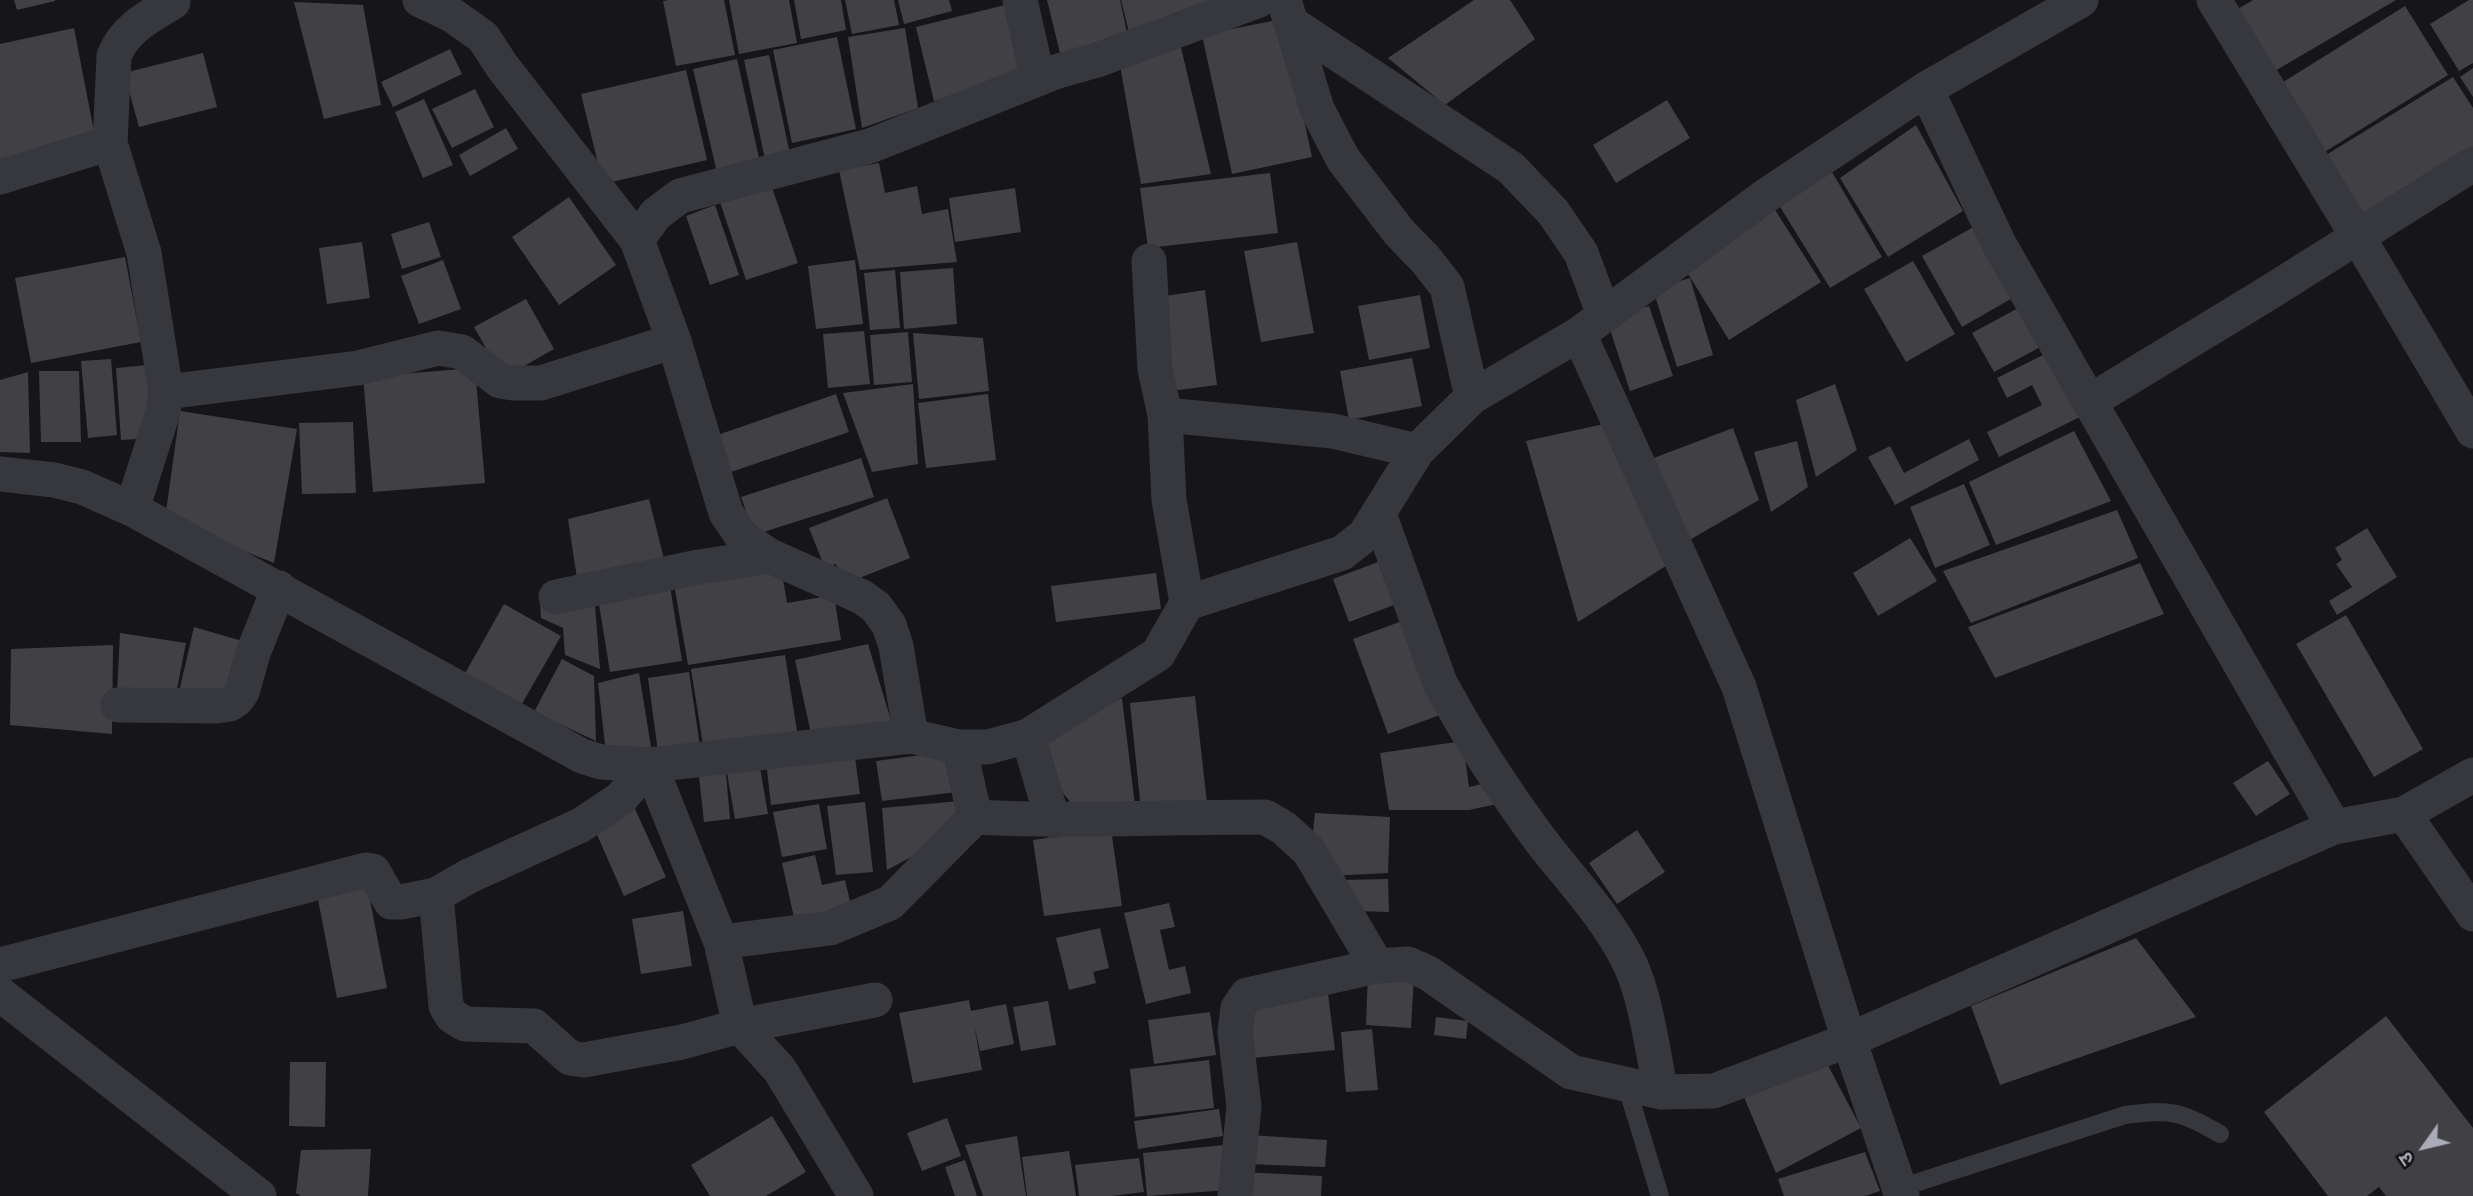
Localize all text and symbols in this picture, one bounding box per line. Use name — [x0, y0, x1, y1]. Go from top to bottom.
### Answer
north arrow — [2389, 1112, 2459, 1182]
text: उ — [2393, 1147, 2420, 1171]

